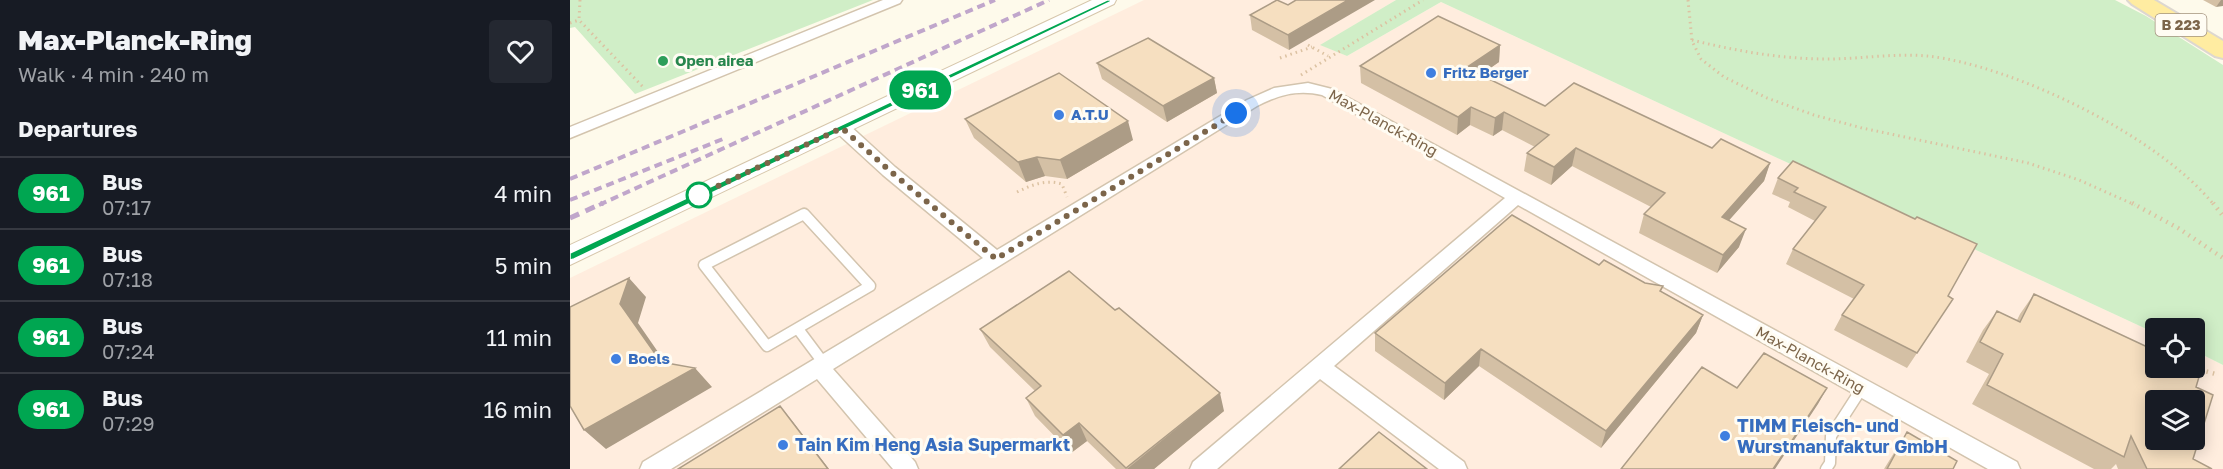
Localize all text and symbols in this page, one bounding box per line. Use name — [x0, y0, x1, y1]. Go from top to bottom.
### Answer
road number: B 223 — [2156, 14, 2206, 36]
button: heart — [489, 20, 552, 83]
text: Max-Planck-Ring — [18, 23, 252, 56]
place label: Open airea — [675, 51, 754, 69]
marker: Open airea — [656, 54, 670, 68]
text: Walk · 4 min · 240 m — [18, 62, 209, 86]
place label: Fritz Berger — [1443, 63, 1529, 81]
marker: Fritz Berger — [1424, 66, 1438, 80]
line badge: 961 — [886, 70, 955, 110]
text: 961 — [901, 77, 939, 103]
street label: Max-Planck-Ring — [1326, 85, 1441, 159]
your location — [1221, 98, 1251, 128]
place label: A.T.U — [1071, 105, 1109, 123]
marker: A.T.U — [1052, 108, 1066, 122]
text: Departures — [18, 115, 137, 142]
text: Bus — [102, 168, 143, 195]
text: 961 — [32, 180, 70, 206]
text: 4 min — [494, 180, 552, 207]
unlabelled marker — [686, 182, 712, 208]
text: 07:17 — [102, 195, 151, 219]
text: Bus — [102, 240, 143, 267]
text: 961 — [32, 252, 70, 278]
text: 5 min — [495, 252, 552, 279]
text: 07:18 — [102, 267, 153, 291]
text: Bus — [102, 312, 143, 339]
map controls — [2145, 318, 2205, 450]
button: locate — [2145, 318, 2205, 378]
street label: Max-Planck-Ring — [1753, 322, 1868, 396]
text: 961 — [32, 324, 70, 350]
text: 11 min — [486, 324, 552, 351]
text: 07:24 — [102, 339, 155, 363]
place label: Boels — [628, 349, 670, 367]
marker: Boels — [609, 352, 623, 366]
text: Bus — [102, 384, 143, 411]
button: layers — [2145, 390, 2205, 450]
text: 961 — [32, 396, 70, 422]
text: 16 min — [484, 396, 552, 423]
text: 07:29 — [102, 411, 155, 435]
place label: TIMM Fleisch- und Wurstmanufaktur GmbH — [1737, 414, 1948, 457]
marker: TIMM Fleisch- und Wurstmanufaktur GmbH — [1718, 429, 1732, 443]
place label: Tain Kim Heng Asia Supermarkt — [795, 433, 1070, 455]
marker: Tain Kim Heng Asia Supermarkt — [776, 438, 790, 452]

